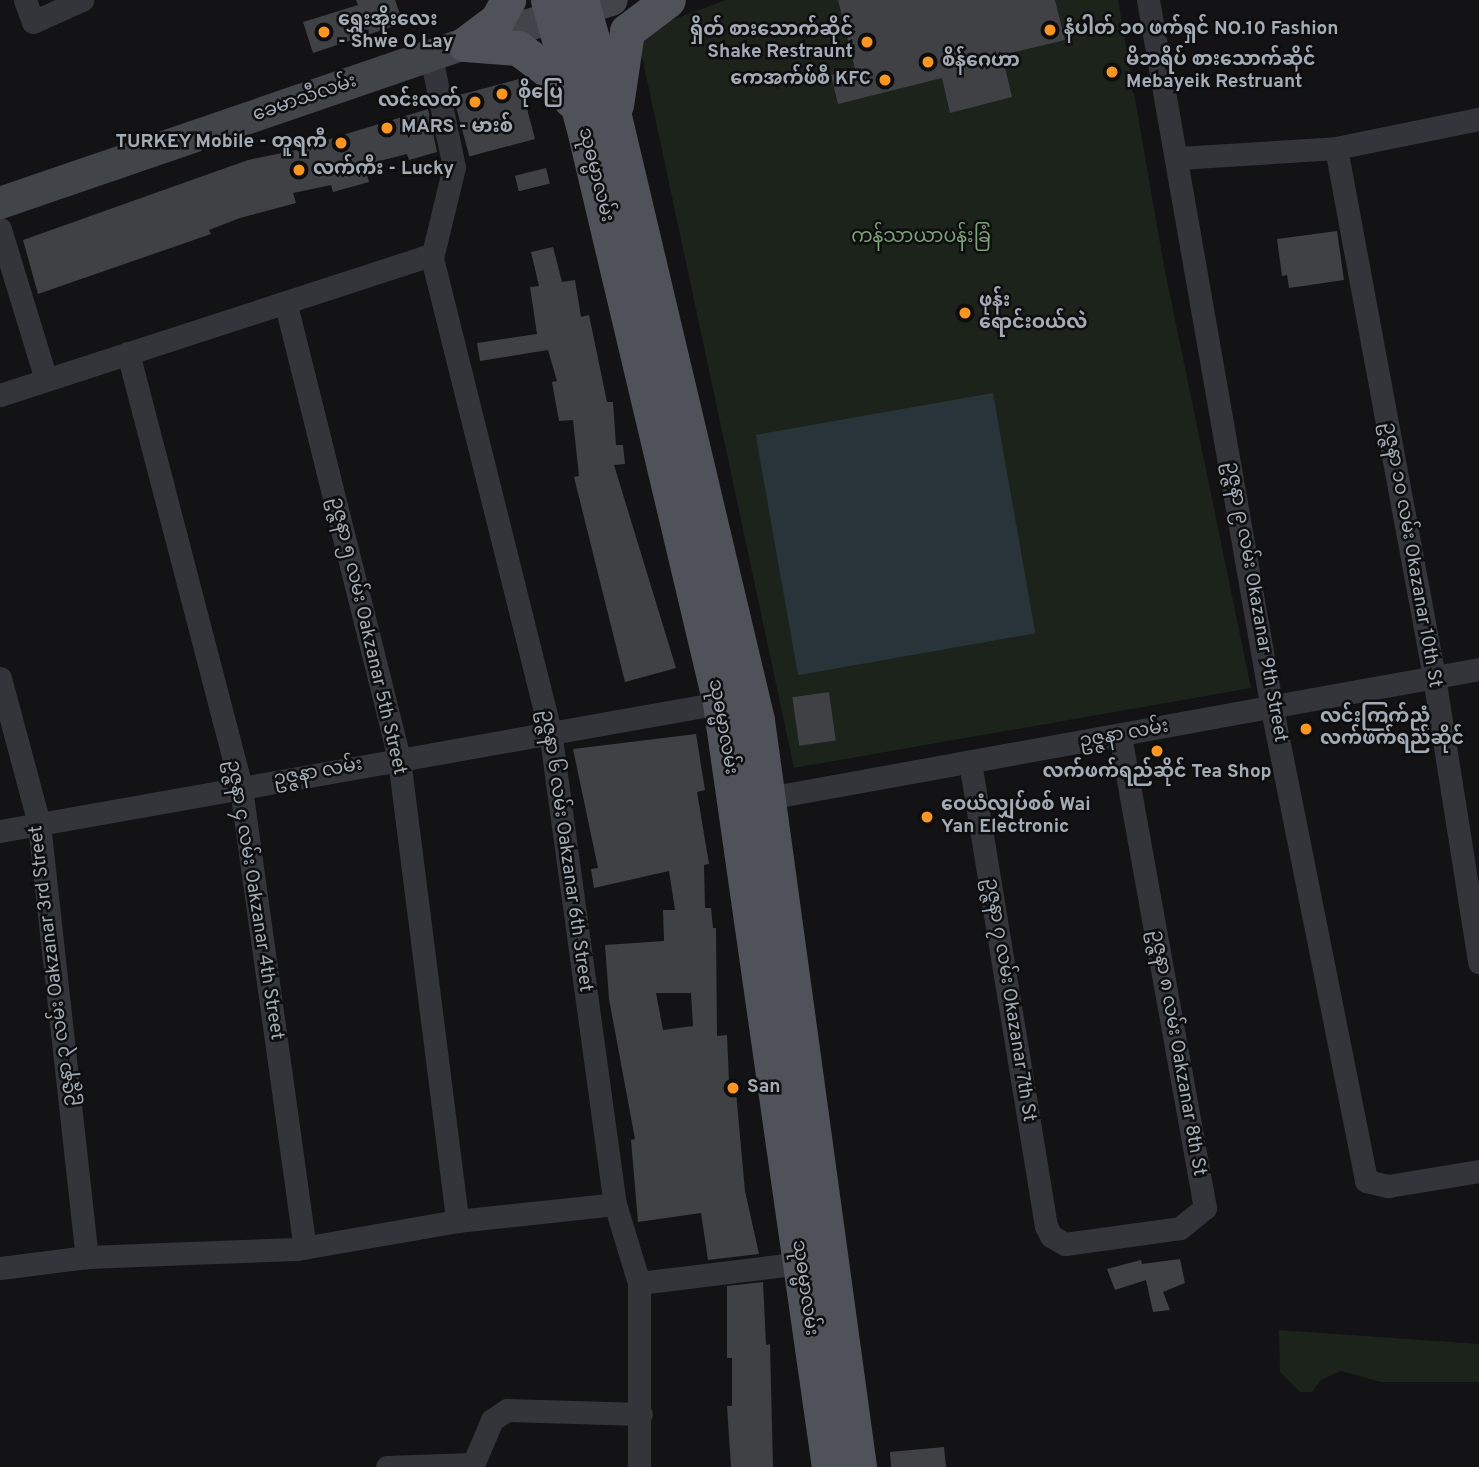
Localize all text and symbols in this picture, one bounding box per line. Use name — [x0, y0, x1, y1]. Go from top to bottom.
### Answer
place label: ရွှေးအိုးလေး - Shwe O Lay — [338, 10, 453, 54]
place label: နံပါတ် ၁၀ ဖက်ရှင် NO.10 Fashion — [1064, 19, 1338, 41]
place label: ရှိတ် စားသောက်ဆိုင် Shake Restraunt — [690, 20, 853, 64]
marker: နံပါတ် ၁၀ ဖက်ရှင် NO.10 Fashion — [1042, 22, 1058, 38]
marker: ရွှေးအိုးလေး - Shwe O Lay — [316, 24, 332, 40]
marker: ရှိတ် စားသောက်ဆိုင် Shake Restraunt — [859, 34, 875, 50]
place label: မိဘရိပ် စားသောက်ဆိုင် Mebayeik Restruant — [1126, 50, 1316, 94]
place label: စိန်ဂေဟာ — [942, 51, 1020, 73]
marker: စိန်ဂေဟာ — [920, 54, 936, 70]
marker: မိဘရိပ် စားသောက်ဆိုင် Mebayeik Restruant — [1104, 64, 1120, 80]
place label: ကေအက်ဖ်စီ KFC — [730, 69, 871, 91]
street label: ခေမာသီလမ်း — [250, 71, 360, 127]
marker: ကေအက်ဖ်စီ KFC — [877, 72, 893, 88]
place label: စိုပြေ — [518, 83, 563, 105]
marker: စိုပြေ — [492, 84, 512, 104]
place label: လင်းလတ် — [378, 91, 461, 113]
marker: လင်းလတ် — [467, 94, 483, 110]
place label: MARS - မားစ် — [401, 117, 513, 139]
marker: MARS - မားစ် — [379, 120, 395, 136]
street label: သုဓမ္မာလမ်း — [572, 125, 618, 225]
place label: TURKEY Mobile - တူရကီ — [115, 132, 327, 154]
marker: TURKEY Mobile - တူရကီ — [333, 135, 349, 151]
place label: လက်ကီး - Lucky — [313, 159, 454, 181]
marker: လက်ကီး - Lucky — [291, 162, 307, 178]
park label: ကန်သာယာပန်းခြံ — [851, 227, 991, 249]
place label: ဖုန်း ရောင်းဝယ်လဲ — [979, 291, 1087, 335]
marker: ဖုန်း ရောင်းဝယ်လဲ — [957, 305, 973, 321]
street label: ဥဇ္ဇနာ ၁၀ လမ်း Okazanar 10th St — [1376, 420, 1446, 690]
street label: ဥဇ္ဇနာ ၉ လမ်း Okazanar 9th Street — [1219, 460, 1291, 744]
street label: ဥဇ္ဇနာ ၅ လမ်း Oakzanar 5th Street — [324, 495, 410, 777]
street label: သုဓမ္မာလမ်း — [702, 677, 742, 777]
place label: လင်းကြက်ညံ လက်ဖက်ရည်ဆိုင် — [1320, 707, 1464, 751]
street label: ဥဇ္ဇနာ ၆ လမ်း Oakzanar 6th Street — [534, 708, 596, 994]
street label: ဥဇ္ဇနာ လမ်း — [1078, 716, 1170, 754]
marker: လင်းကြက်ညံ လက်ဖက်ရည်ဆိုင် — [1298, 721, 1314, 737]
marker: လက်ဖက်ရည်ဆိုင် Tea Shop — [1149, 743, 1165, 759]
street label: ဥဇ္ဇနာ လမ်း — [272, 754, 364, 792]
street label: ဥဇ္ဇနာ ၄ လမ်း Oakzanar 4th Street — [221, 758, 287, 1042]
place label: လက်ဖက်ရည်ဆိုင် Tea Shop — [1042, 762, 1272, 784]
place label: ဝေယံလျှပ်စစ် Wai Yan Electronic — [941, 795, 1091, 839]
marker: ဝေယံလျှပ်စစ် Wai Yan Electronic — [919, 809, 935, 825]
street label: ဥဇ္ဇနာ ၃ လမ်း Oakzanar 3rd Street — [25, 824, 83, 1108]
street label: ဥဇ္ဇနာ ၇ လမ်း Okazanar 7th St — [978, 876, 1040, 1124]
street label: ဥဇ္ဇနာ ၈ လမ်း Oakzanar 8th St — [1144, 928, 1210, 1178]
place label: San — [747, 1077, 781, 1099]
marker: San — [725, 1080, 741, 1096]
street label: သုဓမ္မာလမ်း — [786, 1239, 822, 1337]

